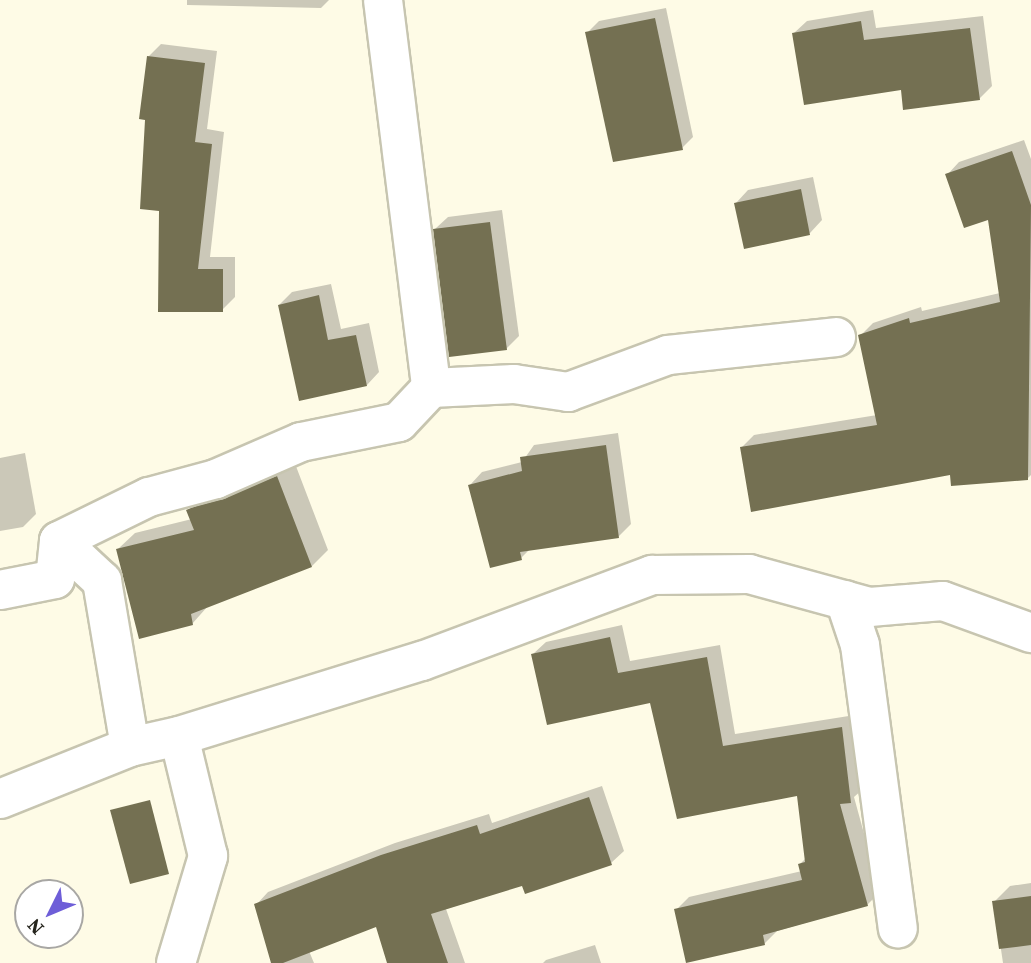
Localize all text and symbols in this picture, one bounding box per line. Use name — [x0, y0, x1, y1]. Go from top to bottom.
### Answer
north arrow — [14, 879, 84, 949]
text: N — [21, 913, 49, 941]

